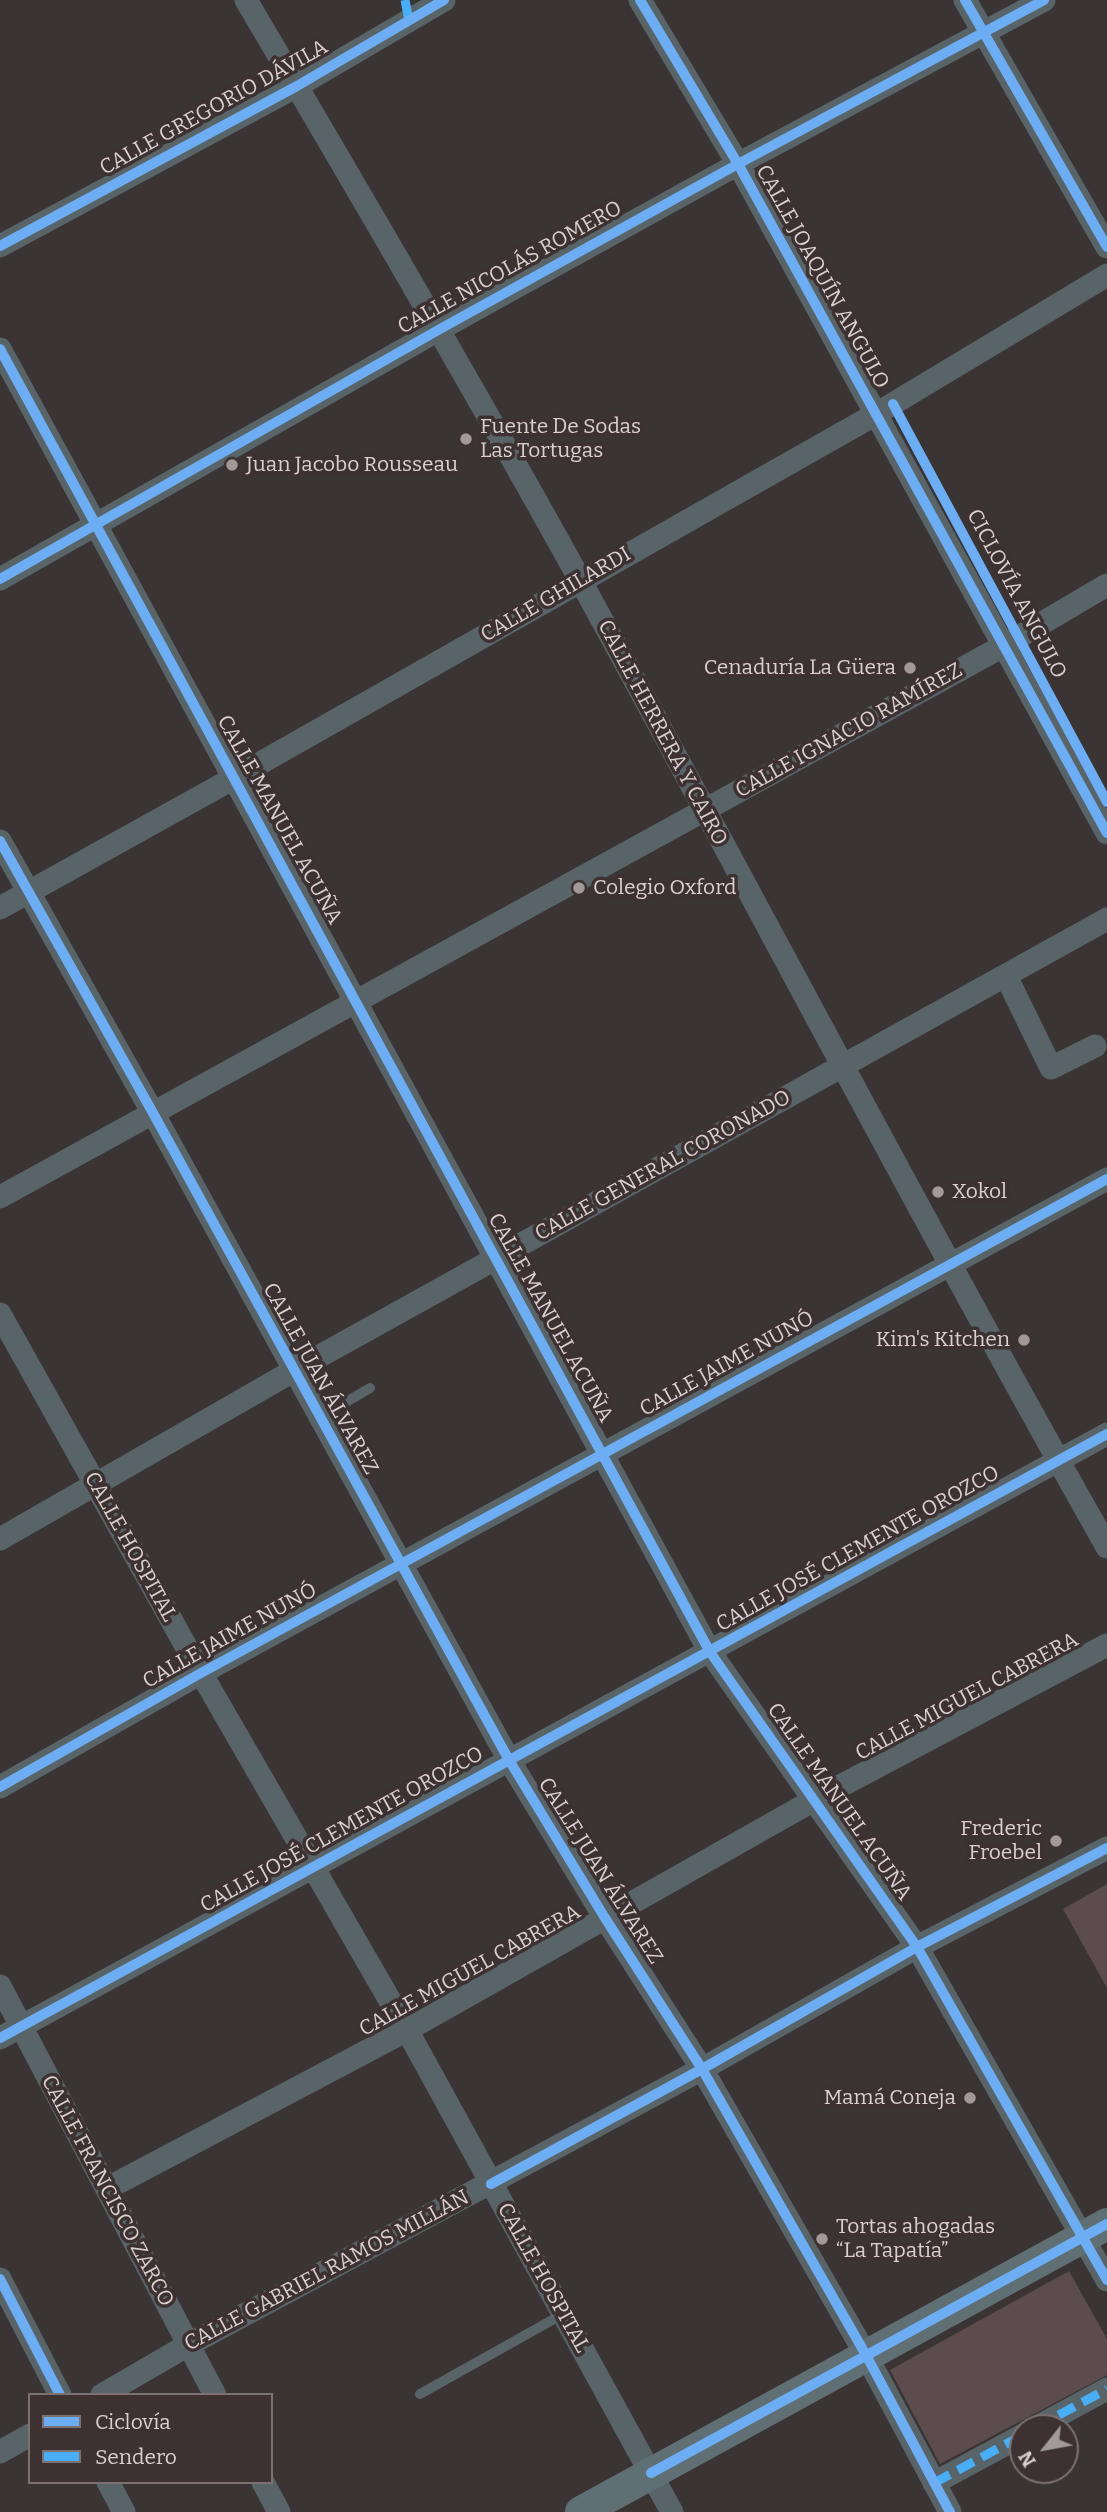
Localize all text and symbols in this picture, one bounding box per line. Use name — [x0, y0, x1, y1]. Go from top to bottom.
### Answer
street label: CALLE GREGORIO DÁVILA — [96, 35, 332, 181]
street label: CALLE JOAQUÍN ANGULO — [750, 161, 894, 393]
street label: CALLE NICOLÁS ROMERO — [393, 196, 627, 340]
place label: Fuente De Sodas Las Tortugas — [480, 414, 641, 464]
marker: Fuente De Sodas Las Tortugas — [458, 431, 474, 447]
place label: Juan Jacobo Rousseau — [246, 452, 458, 478]
marker: Juan Jacobo Rousseau — [224, 457, 240, 473]
street label: CICLOVÍA ANGULO — [961, 505, 1071, 683]
street label: CALLE GHILARDI — [477, 542, 635, 648]
street label: CALLE HERRERA Y CAIRO — [592, 616, 732, 850]
place label: Cenaduría La Güera — [704, 655, 896, 681]
street label: CALLE IGNACIO RAMÍREZ — [731, 658, 967, 804]
marker: Cenaduría La Güera — [902, 660, 918, 676]
street label: CALLE MANUEL ACUÑA — [211, 711, 347, 929]
place label: Colegio Oxford — [593, 875, 736, 901]
marker: Colegio Oxford — [571, 880, 587, 896]
street label: CALLE GENERAL CORONADO — [531, 1085, 795, 1247]
place label: Xokol — [952, 1179, 1007, 1205]
marker: Xokol — [930, 1184, 946, 1200]
street label: CALLE MANUEL ACUÑA — [482, 1209, 618, 1427]
street label: CALLE JUAN ÁLVAREZ — [257, 1279, 383, 1479]
street label: CALLE JAIME NUNÓ — [636, 1306, 818, 1422]
place label: Kim's Kitchen — [876, 1327, 1010, 1353]
marker: Kim's Kitchen — [1016, 1332, 1032, 1348]
street label: CALLE JOSÉ CLEMENTE OROZCO — [712, 1460, 1004, 1638]
street label: CALLE HOSPITAL — [78, 1468, 182, 1626]
street label: CALLE JAIME NUNÓ — [139, 1578, 321, 1694]
street label: CALLE MIGUEL CABRERA — [851, 1627, 1083, 1767]
street label: CALLE MANUEL ACUÑA — [761, 1698, 917, 1906]
street label: CALLE JOSÉ CLEMENTE OROZCO — [196, 1741, 488, 1919]
street label: CALLE JUAN ÁLVAREZ — [532, 1773, 668, 1969]
place label: Frederic Froebel — [960, 1816, 1042, 1866]
marker: Frederic Froebel — [1048, 1833, 1064, 1849]
street label: CALLE MIGUEL CABRERA — [355, 1900, 585, 2042]
street label: CALLE FRANCISCO ZARCO — [35, 2071, 179, 2311]
place label: Mamá Coneja — [824, 2085, 956, 2111]
marker: Mamá Coneja — [962, 2090, 978, 2106]
street label: CALLE GABRIEL RAMOS MILLÁN — [180, 2185, 474, 2357]
street label: CALLE HOSPITAL — [491, 2199, 595, 2357]
place label: Tortas ahogadas “La Tapatía” — [836, 2214, 995, 2264]
marker: Tortas ahogadas “La Tapatía” — [814, 2231, 830, 2247]
legend — [28, 2393, 273, 2484]
text: Ciclovía — [95, 2409, 171, 2435]
north arrow — [1009, 2414, 1079, 2484]
text: Sendero — [95, 2444, 177, 2470]
text: N — [1014, 2447, 1041, 2471]

